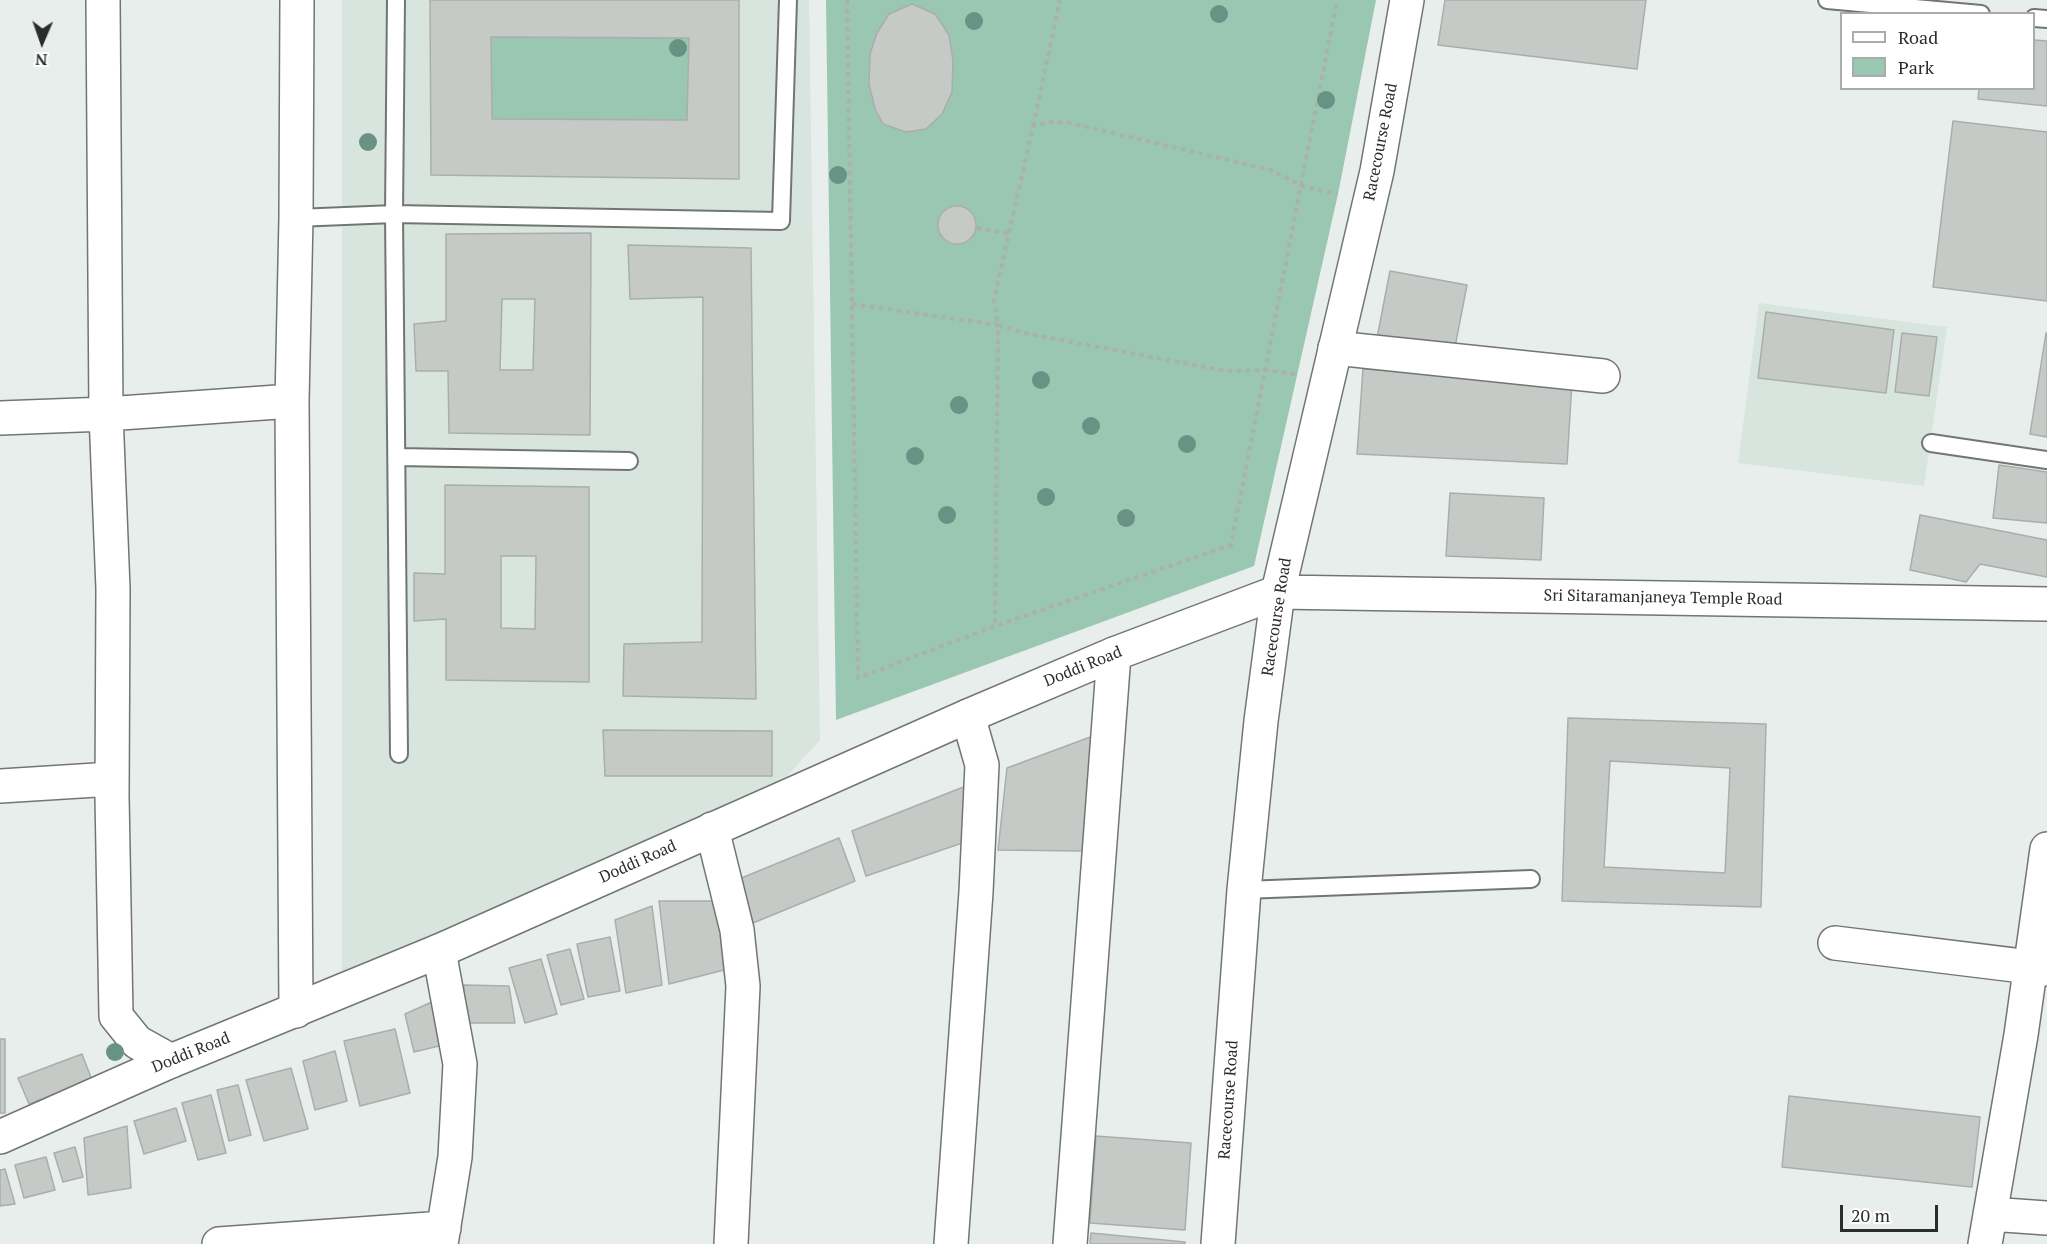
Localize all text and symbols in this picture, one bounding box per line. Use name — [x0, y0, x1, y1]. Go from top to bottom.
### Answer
north arrow — [12, 12, 72, 72]
legend — [1840, 12, 2035, 90]
text: Road — [1898, 25, 1938, 49]
text: N — [35, 49, 48, 71]
text: Park — [1898, 55, 1934, 79]
street label: Racecourse Road — [1360, 82, 1402, 202]
street label: Racecourse Road — [1258, 557, 1296, 677]
street label: Sri Sitaramanjaneya Temple Road — [1543, 586, 1783, 610]
street label: Doddi Road — [1041, 643, 1125, 691]
street label: Doddi Road — [596, 836, 680, 888]
street label: Doddi Road — [149, 1029, 233, 1077]
street label: Racecourse Road — [1215, 1040, 1243, 1160]
scale bar — [1843, 1193, 1940, 1231]
text: 20 m — [1851, 1203, 1890, 1227]

